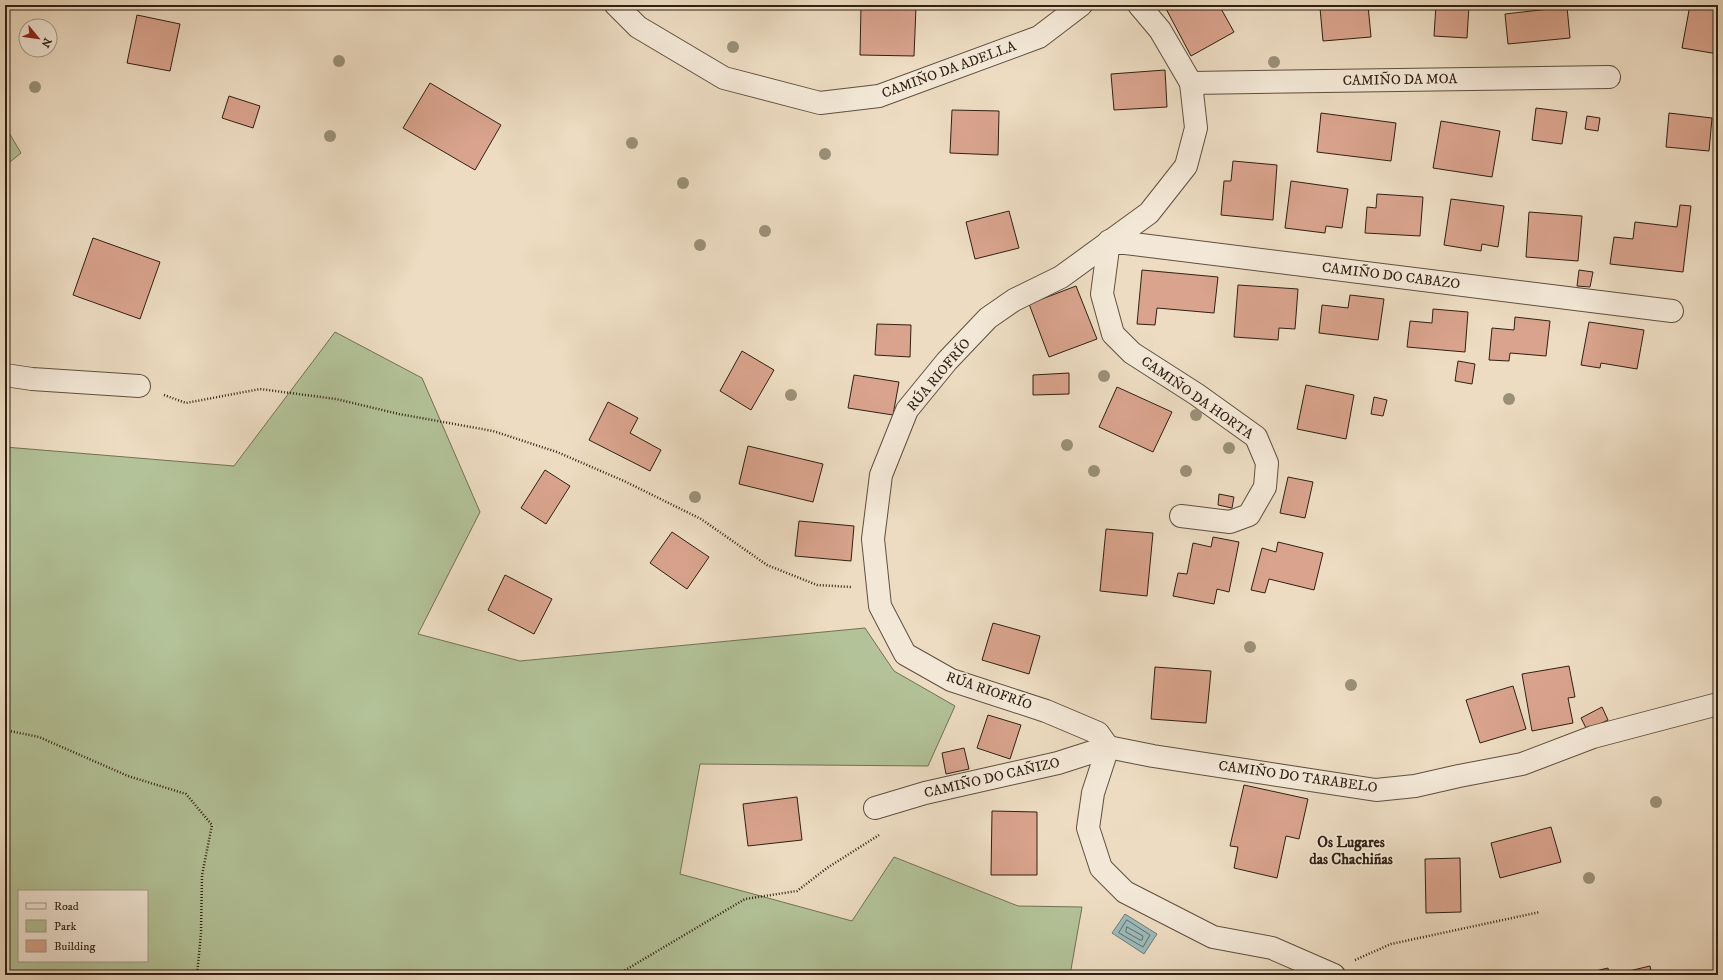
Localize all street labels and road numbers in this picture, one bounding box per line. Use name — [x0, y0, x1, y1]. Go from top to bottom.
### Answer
street label: CAMIÑO DA ADELLA — [879, 37, 1020, 103]
street label: CAMIÑO DA MOA — [1343, 70, 1459, 90]
street label: CAMIÑO DO CABAZO — [1321, 259, 1461, 293]
street label: RÚA RIOFRÍO — [903, 335, 975, 415]
street label: CAMIÑO DA HORTA — [1137, 352, 1258, 444]
street label: RÚA RIOFRÍO — [944, 668, 1034, 714]
street label: CAMIÑO DO CAÑIZO — [922, 754, 1062, 802]
street label: CAMIÑO DO TARABELO — [1217, 757, 1379, 797]

